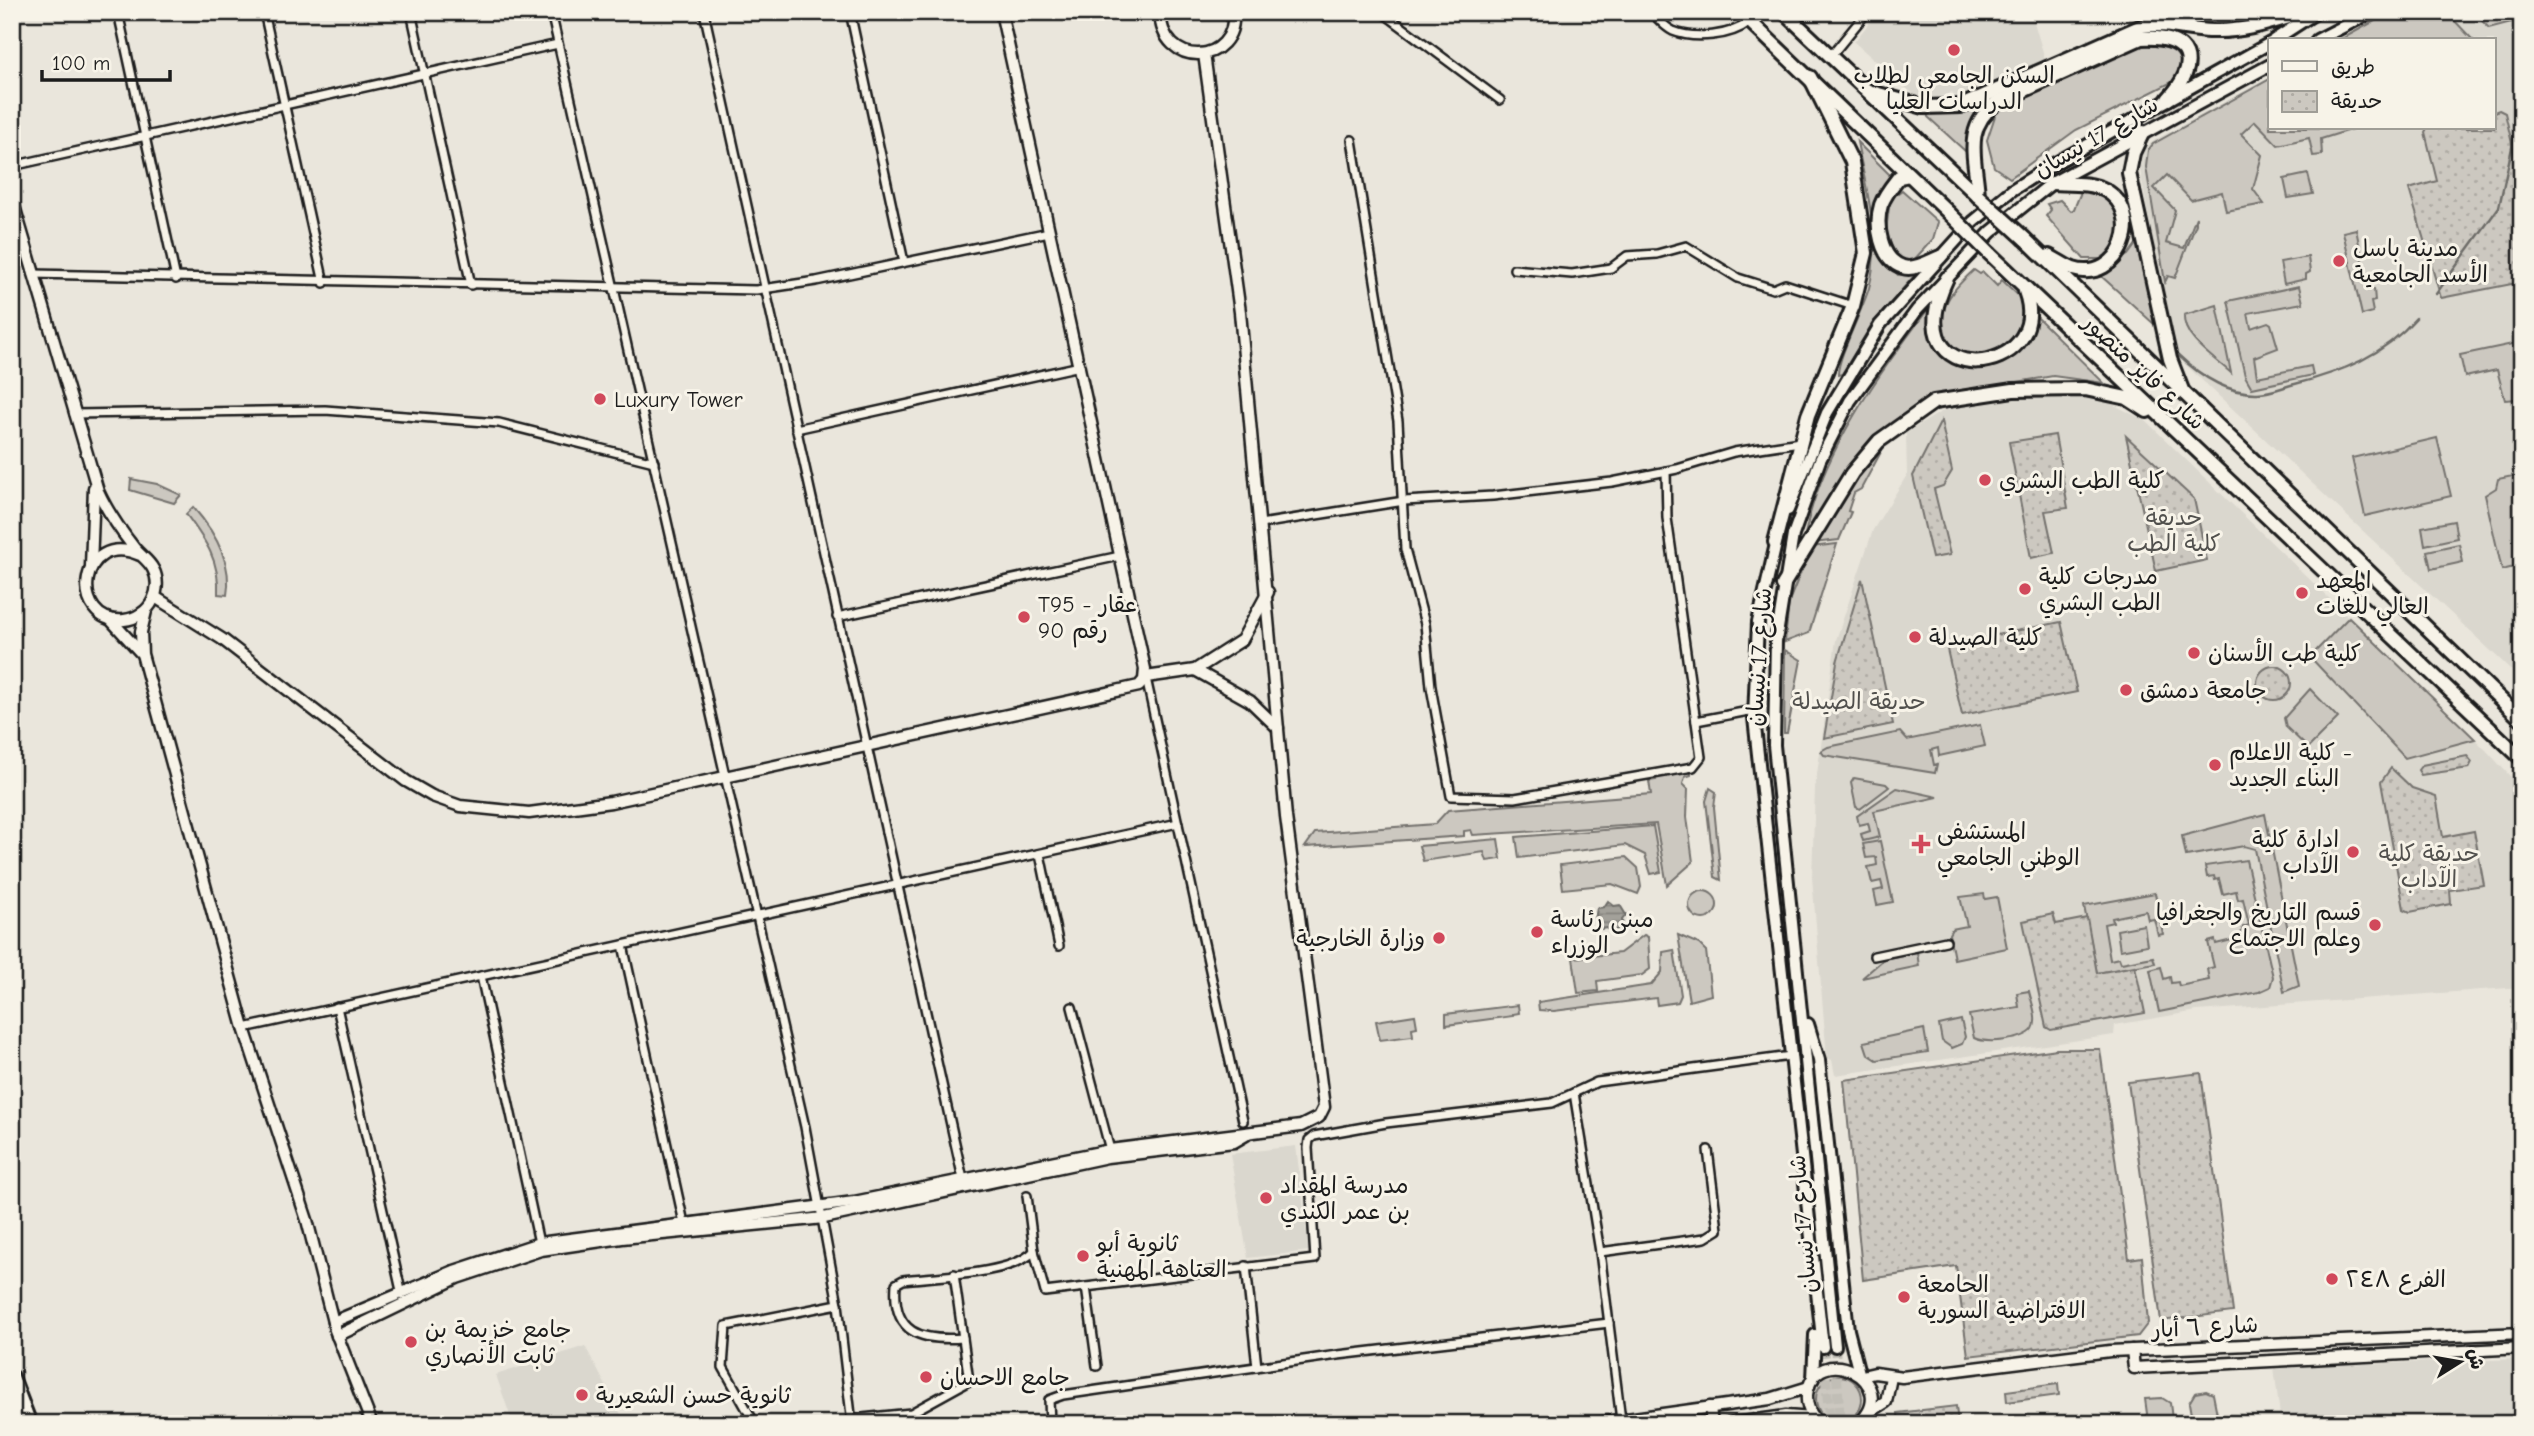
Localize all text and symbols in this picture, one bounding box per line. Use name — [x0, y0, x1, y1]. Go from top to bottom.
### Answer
scale bar — [42, 38, 170, 82]
legend — [2268, 38, 2496, 130]
marker: السكن الجامعي لطلاب الدراسات العليا — [1946, 42, 1962, 58]
text: 100 m — [52, 51, 110, 75]
text: طريق — [2331, 55, 2375, 79]
place label: السكن الجامعي لطلاب الدراسات العليا — [1853, 62, 2055, 115]
text: حديقة — [2331, 89, 2382, 113]
street label: شارع 17 نيسان — [2029, 91, 2164, 185]
place label: مدينة باسل الأسد الجامعية — [2353, 235, 2488, 288]
marker: مدينة باسل الأسد الجامعية — [2331, 253, 2347, 269]
street label: شارع فايز منصور — [2075, 307, 2211, 437]
place label: Luxury Tower — [614, 386, 743, 413]
marker: Luxury Tower — [592, 391, 608, 407]
place label: كلية الطب البشري — [1999, 467, 2165, 497]
marker: كلية الطب البشري — [1977, 472, 1993, 488]
park label: حديقة كلية الطب — [2127, 504, 2221, 557]
place label: مدرجات كلية الطب البشري — [2039, 563, 2161, 619]
place label: المعهد العالي للغات — [2316, 567, 2429, 627]
marker: مدرجات كلية الطب البشري — [2017, 581, 2033, 597]
marker: المعهد العالي للغات — [2294, 585, 2310, 601]
street label: شارع 17 نيسان — [1741, 587, 1779, 727]
place label: T95 - عقار رقم 90 — [1038, 591, 1137, 648]
marker: T95 - عقار رقم 90 — [1016, 609, 1032, 625]
place label: كلية الصيدلة — [1929, 624, 2043, 651]
marker: كلية الصيدلة — [1907, 629, 1923, 645]
place label: كلية طب الأسنان — [2208, 637, 2361, 667]
marker: كلية طب الأسنان — [2186, 645, 2202, 661]
place label: جامعة دمشق — [2140, 677, 2267, 704]
marker: جامعة دمشق — [2118, 682, 2134, 698]
park label: حديقة الصيدلة — [1792, 688, 1926, 715]
place label: كلية الاعلام - البناء الجديد — [2229, 739, 2352, 792]
marker: كلية الاعلام - البناء الجديد — [2207, 757, 2223, 773]
place label: المستشفى الوطني الجامعي — [1937, 818, 2080, 878]
place label: ادارة كلية الآداب — [2252, 826, 2339, 879]
marker: المستشفى الوطني الجامعي — [1911, 834, 1931, 854]
park label: حديقة كلية الآداب — [2379, 840, 2479, 893]
marker: ادارة كلية الآداب — [2345, 844, 2361, 860]
place label: قسم التاريخ والجغرافيا وعلم الاجتماع — [2156, 899, 2361, 956]
place label: مبنى رئاسة الوزراء — [1551, 906, 1654, 960]
marker: قسم التاريخ والجغرافيا وعلم الاجتماع — [2367, 917, 2383, 933]
marker: مبنى رئاسة الوزراء — [1529, 924, 1545, 940]
place label: وزارة الخارجية — [1296, 925, 1425, 952]
marker: وزارة الخارجية — [1431, 930, 1447, 946]
street label: شارع 17 نيسان — [1784, 1154, 1824, 1294]
place label: مدرسة المقداد بن عمر الكندي — [1280, 1172, 1410, 1228]
marker: مدرسة المقداد بن عمر الكندي — [1258, 1190, 1274, 1206]
place label: ثانوية أبو العتاهة المهنية — [1095, 1229, 1227, 1283]
marker: ثانوية أبو العتاهة المهنية — [1075, 1248, 1091, 1264]
place label: الفرع ٢٤٨ — [2346, 1266, 2446, 1295]
place label: الحامعة الافتراضية السورية — [1918, 1271, 2086, 1324]
marker: الفرع ٢٤٨ — [2324, 1271, 2340, 1287]
marker: الحامعة الافتراضية السورية — [1896, 1289, 1912, 1305]
street label: شارع ٦ أيار — [2149, 1310, 2259, 1345]
place label: جامع خزيمة بن ثابت الأنصاري — [425, 1316, 571, 1372]
north arrow — [2426, 1328, 2496, 1398]
marker: جامع خزيمة بن ثابت الأنصاري — [403, 1334, 419, 1350]
text: ش — [2463, 1347, 2489, 1371]
place label: جامع الاحسان — [940, 1364, 1070, 1394]
marker: جامع الاحسان — [918, 1369, 934, 1385]
place label: ثانوية حسن الشعيرية — [596, 1382, 792, 1409]
marker: ثانوية حسن الشعيرية — [574, 1387, 590, 1403]

